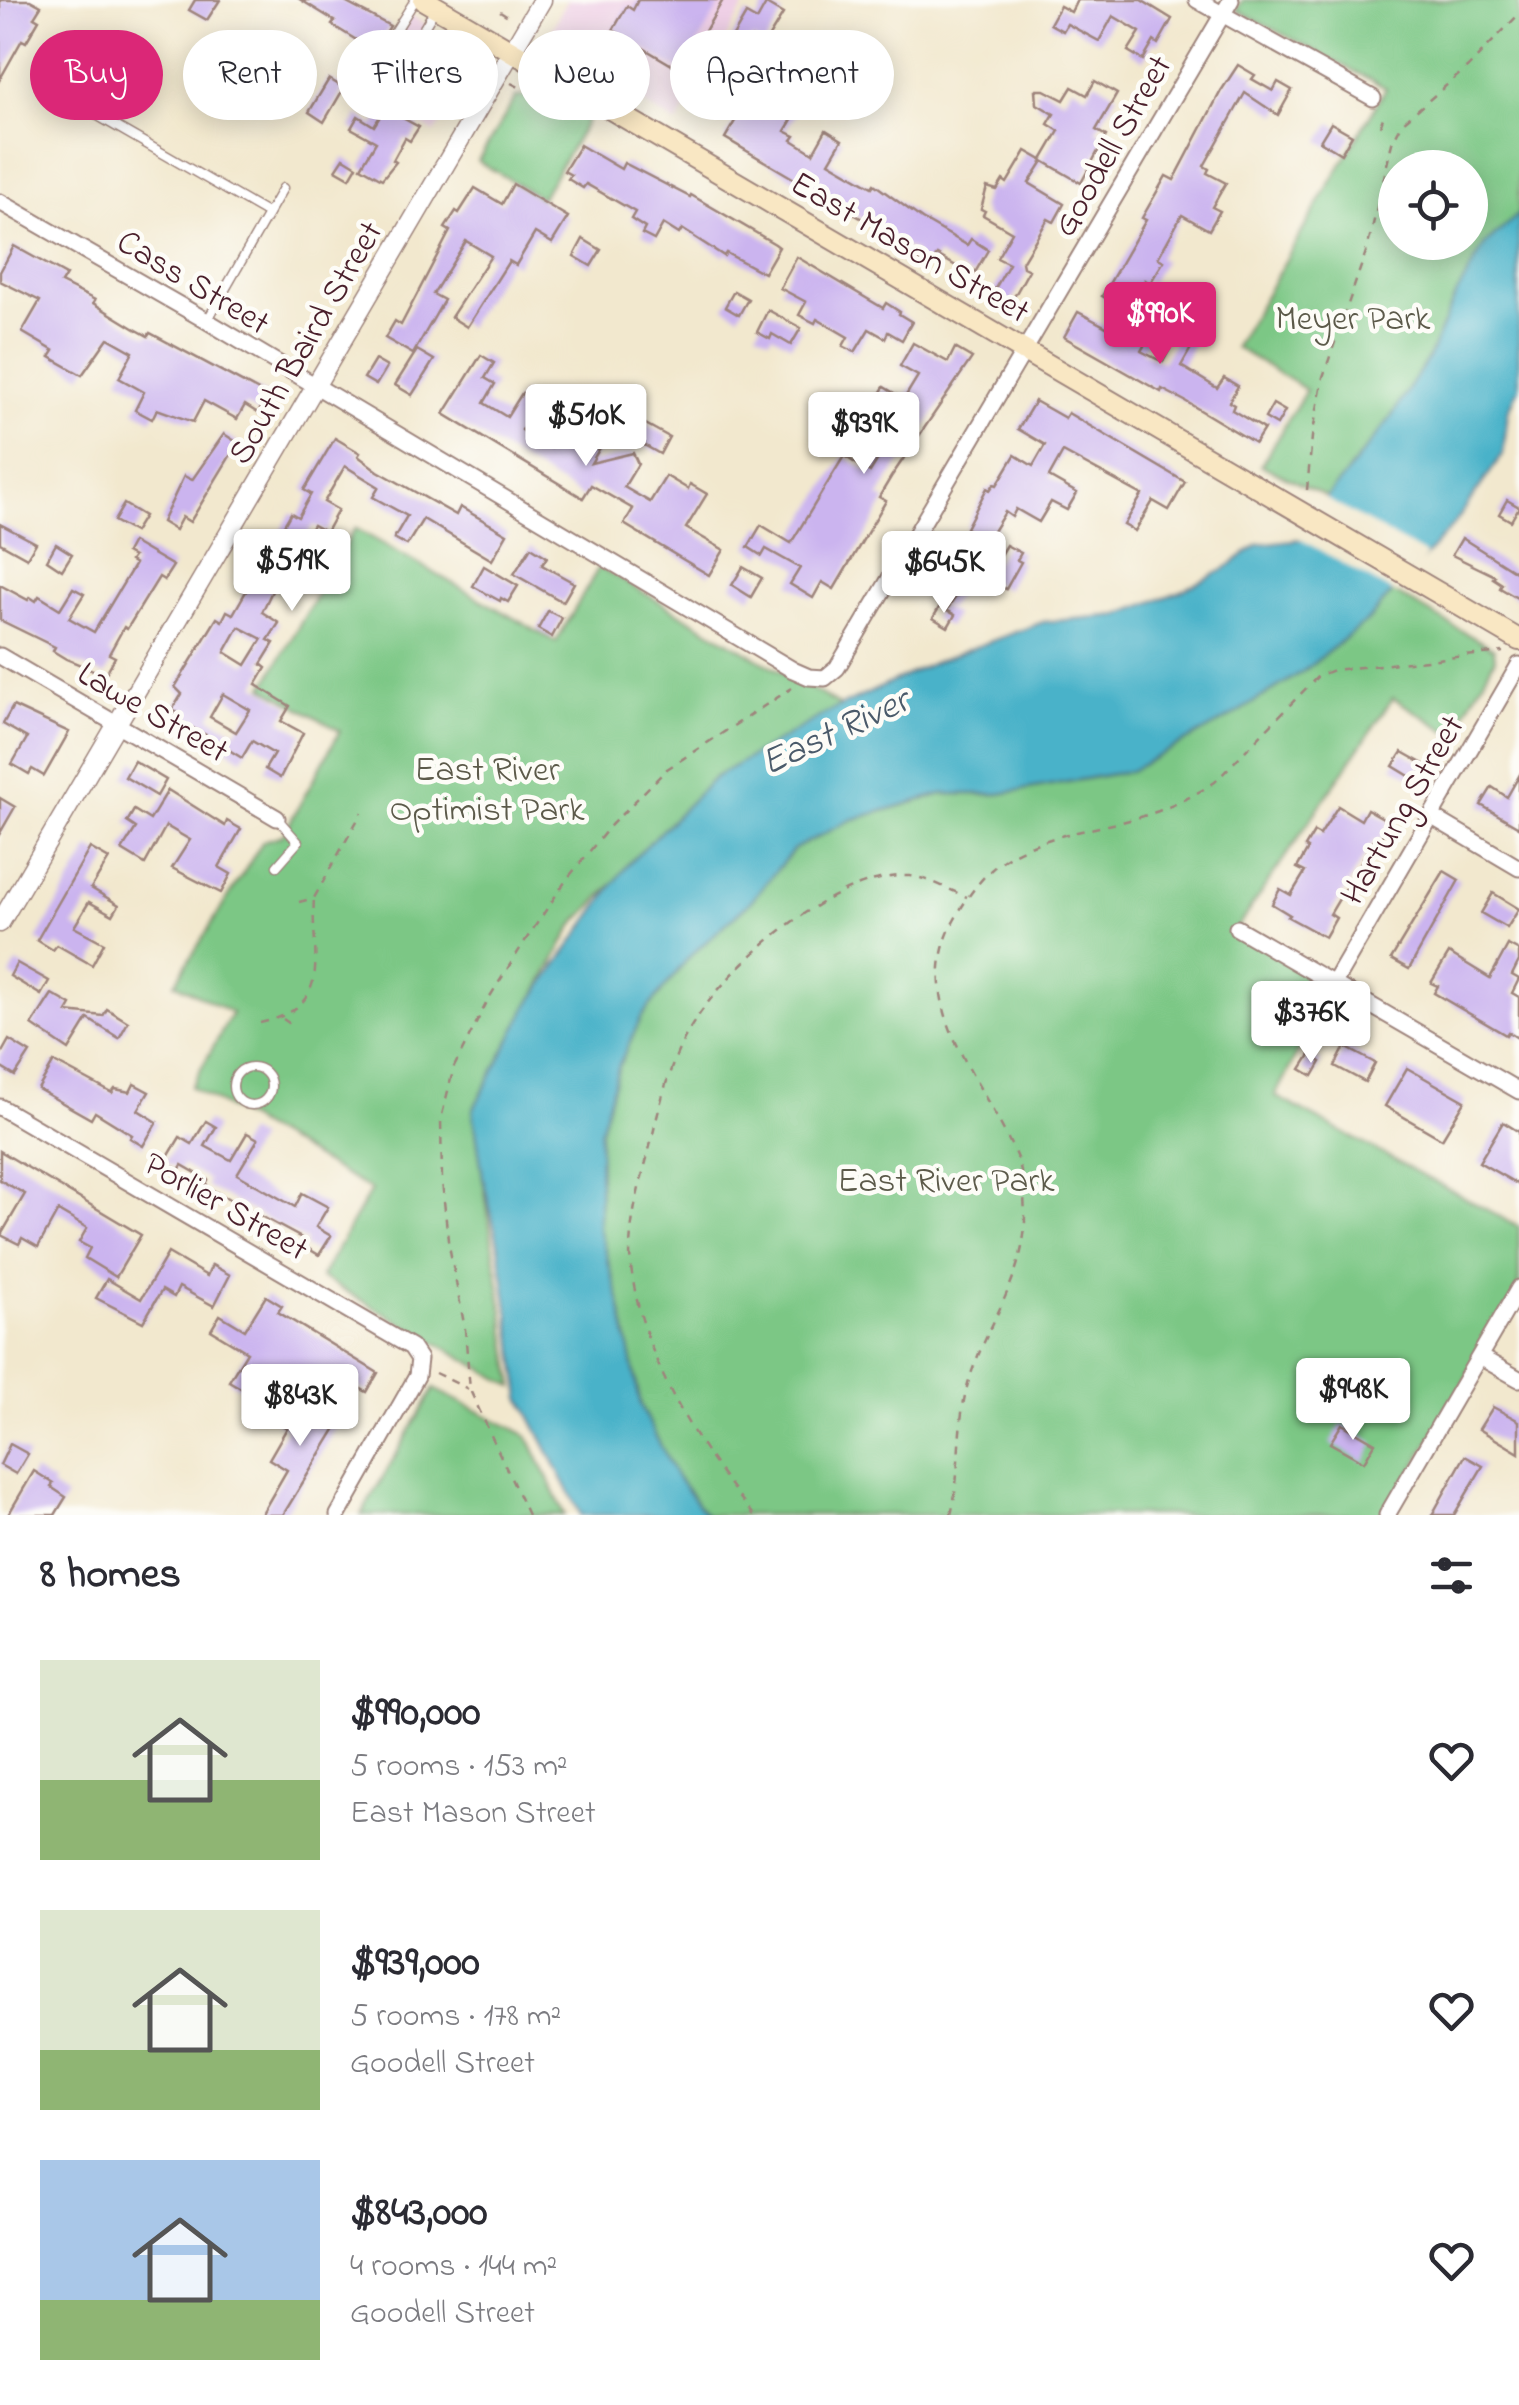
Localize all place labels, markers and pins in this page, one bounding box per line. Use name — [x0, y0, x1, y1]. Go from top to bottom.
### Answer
pin: $990K — [1090, 282, 1230, 367]
pin: $510K — [516, 384, 656, 469]
pin: $939K — [794, 392, 934, 477]
pin: $519K — [222, 529, 362, 614]
pin: $645K — [874, 531, 1014, 616]
pin: $376K — [1241, 981, 1381, 1066]
pin: $948K — [1283, 1358, 1423, 1443]
pin: $843K — [230, 1364, 370, 1449]

